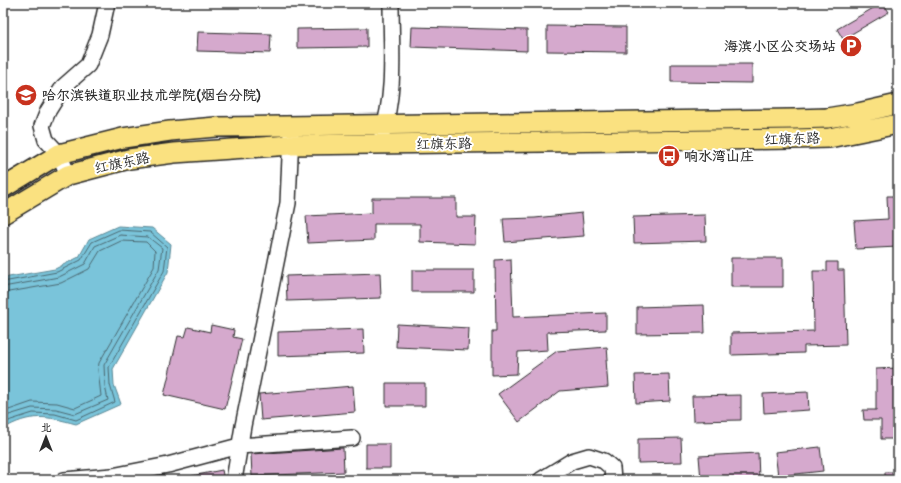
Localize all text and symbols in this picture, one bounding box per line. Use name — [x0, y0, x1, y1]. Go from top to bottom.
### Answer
parking icon: 海滨小区公交场站 — [838, 33, 864, 59]
place label: 海滨小区公交场站 — [724, 38, 836, 55]
school or university icon: 哈尔滨铁道职业技术学院(烟台分院) — [13, 82, 39, 108]
place label: 哈尔滨铁道职业技术学院(烟台分院) — [42, 87, 261, 104]
street label: 红旗东路 — [764, 130, 820, 148]
street label: 红旗东路 — [416, 135, 472, 153]
bus stop icon: 响水湾山庄 — [656, 143, 682, 169]
place label: 响水湾山庄 — [684, 148, 754, 165]
street label: 红旗东路 — [93, 149, 151, 177]
north arrow — [26, 417, 66, 457]
text: 北 — [41, 421, 52, 434]

